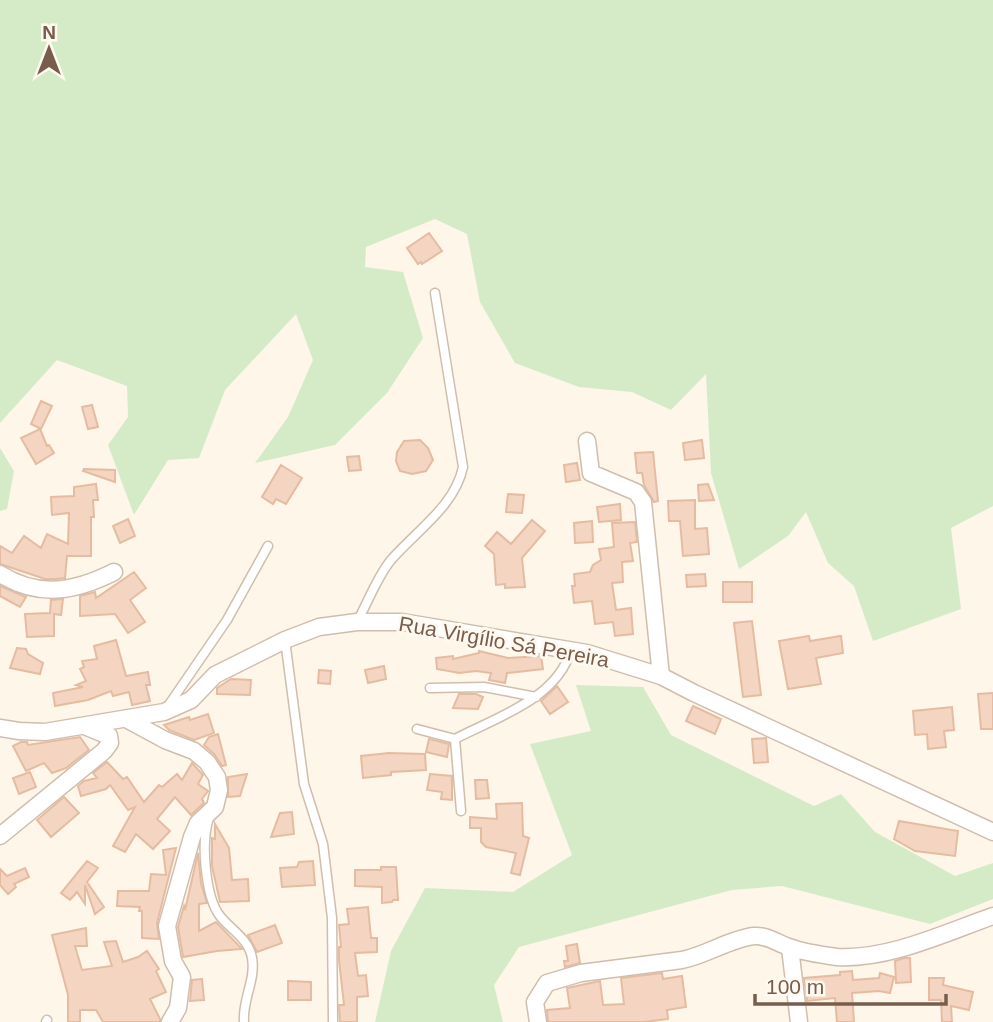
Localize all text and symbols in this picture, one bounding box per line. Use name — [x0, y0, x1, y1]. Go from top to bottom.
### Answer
north arrow — [14, 14, 84, 84]
text: N — [42, 22, 56, 43]
street label: Rua Virgílio Sá Pereira — [397, 612, 611, 671]
scale bar — [755, 962, 946, 1006]
text: 100 m — [766, 975, 824, 998]

